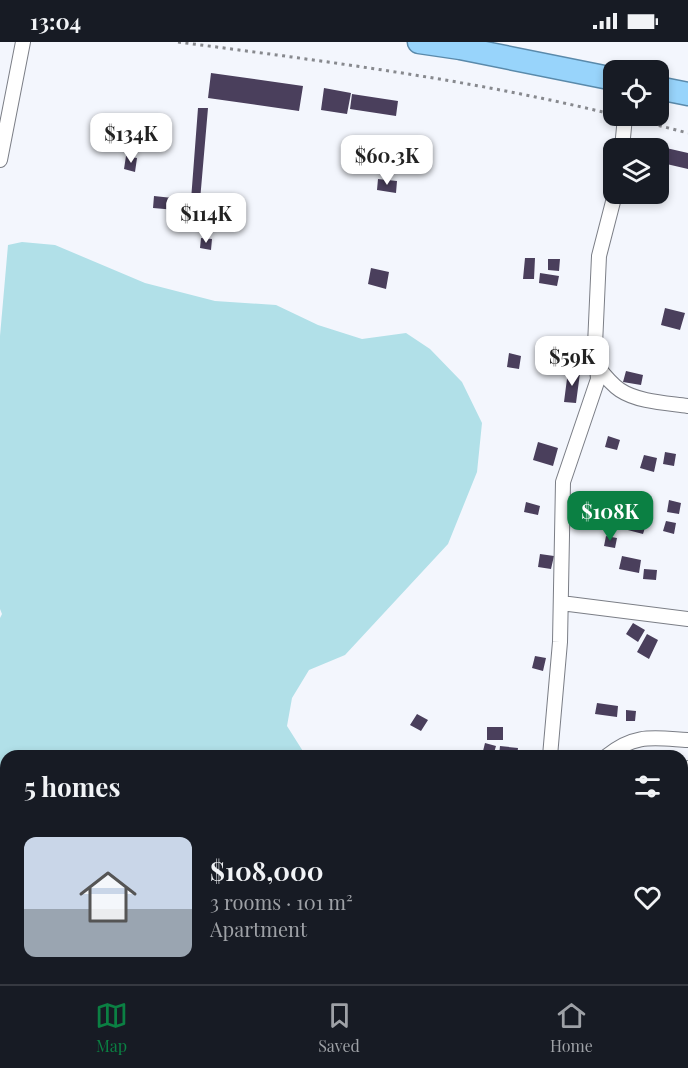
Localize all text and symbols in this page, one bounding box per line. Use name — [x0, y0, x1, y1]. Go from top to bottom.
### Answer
text: 13:04 — [30, 6, 81, 36]
map controls — [603, 60, 669, 204]
button: locate — [603, 60, 669, 126]
pin: $134K — [89, 113, 173, 164]
text: $134K — [104, 119, 158, 146]
pin: $60.3K — [338, 135, 436, 186]
button: layers — [603, 138, 669, 204]
text: $60.3K — [355, 141, 419, 168]
pin: $114K — [164, 193, 248, 244]
text: $114K — [180, 199, 232, 226]
pin: $59K — [536, 336, 608, 387]
text: $59K — [549, 342, 595, 369]
pin: $108K — [568, 491, 652, 542]
text: $108K — [581, 497, 639, 524]
text: 5 homes — [24, 769, 120, 804]
icon: filters — [631, 770, 664, 803]
text: $108,000 — [210, 853, 324, 888]
icon: home — [72, 861, 144, 933]
icon: heart — [631, 881, 664, 914]
text: 3 rooms · 101 m² — [210, 888, 353, 915]
text: Apartment — [210, 915, 307, 942]
tab: Map — [95, 999, 128, 1056]
tab: Saved — [318, 999, 360, 1056]
tab: Home — [550, 999, 593, 1056]

